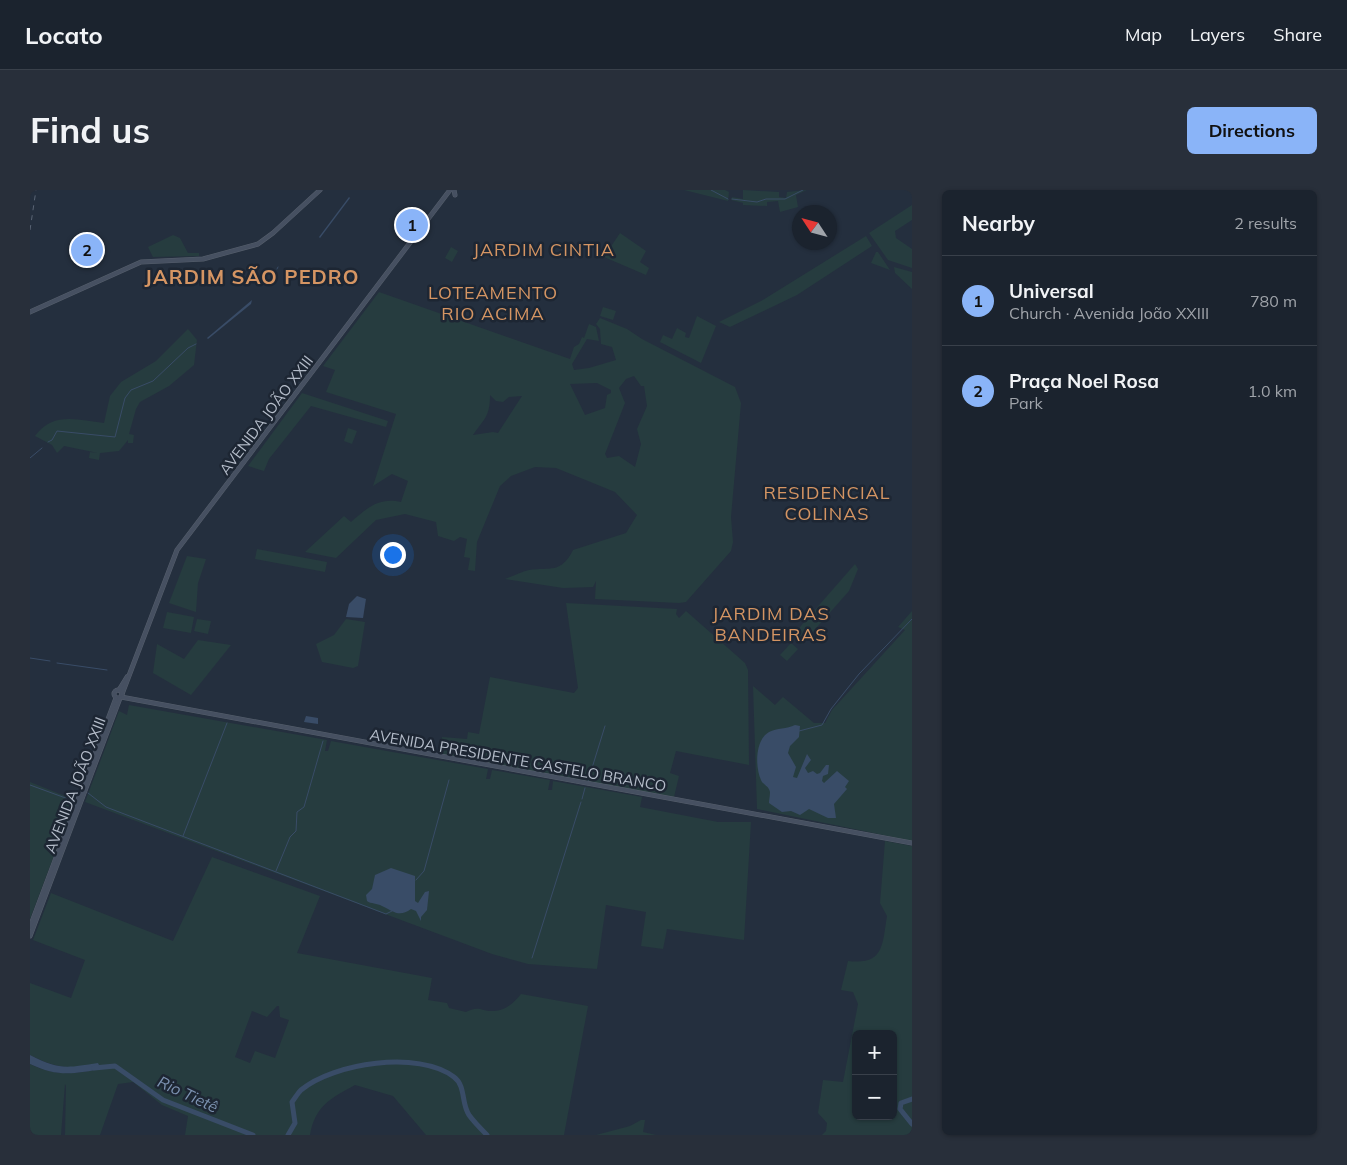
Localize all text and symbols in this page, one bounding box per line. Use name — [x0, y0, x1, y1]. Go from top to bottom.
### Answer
text: Locato — [25, 20, 103, 50]
text: Map — [1125, 23, 1162, 46]
text: Layers — [1190, 23, 1245, 46]
text: Share — [1273, 23, 1322, 46]
button: Directions — [1187, 107, 1317, 154]
text: Find us — [30, 108, 150, 152]
north arrow — [792, 205, 837, 250]
pin: 1 — [396, 206, 428, 244]
text: Nearby — [962, 210, 1035, 236]
text: 2 results — [1234, 213, 1297, 233]
pin: 2 — [71, 231, 103, 269]
district label: JARDIM CINTIA — [473, 238, 615, 261]
district label: JARDIM SÃO PEDRO — [145, 264, 359, 289]
text: Universal — [1009, 279, 1094, 303]
district label: LOTEAMENTO RIO ACIMA — [428, 281, 558, 325]
text: 1 — [973, 291, 983, 311]
text: 780 m — [1250, 291, 1297, 311]
text: Church · Avenida João XXIII — [1009, 303, 1209, 323]
street label: AVENIDA JOÃO XXIII — [215, 352, 317, 478]
text: Praça Noel Rosa — [1009, 369, 1159, 393]
text: 2 — [973, 381, 983, 401]
text: 1.0 km — [1248, 381, 1297, 401]
text: Park — [1009, 393, 1043, 413]
district label: RESIDENCIAL COLINAS — [763, 481, 891, 525]
your location — [380, 542, 406, 568]
district label: JARDIM DAS BANDEIRAS — [712, 602, 830, 646]
street label: AVENIDA JOÃO XXIII — [40, 714, 110, 856]
street label: AVENIDA PRESIDENTE CASTELO BRANCO — [368, 725, 668, 795]
map controls — [852, 1030, 897, 1120]
button: + — [852, 1030, 897, 1075]
water label: Rio Tietê — [155, 1071, 222, 1117]
button: − — [852, 1075, 897, 1120]

